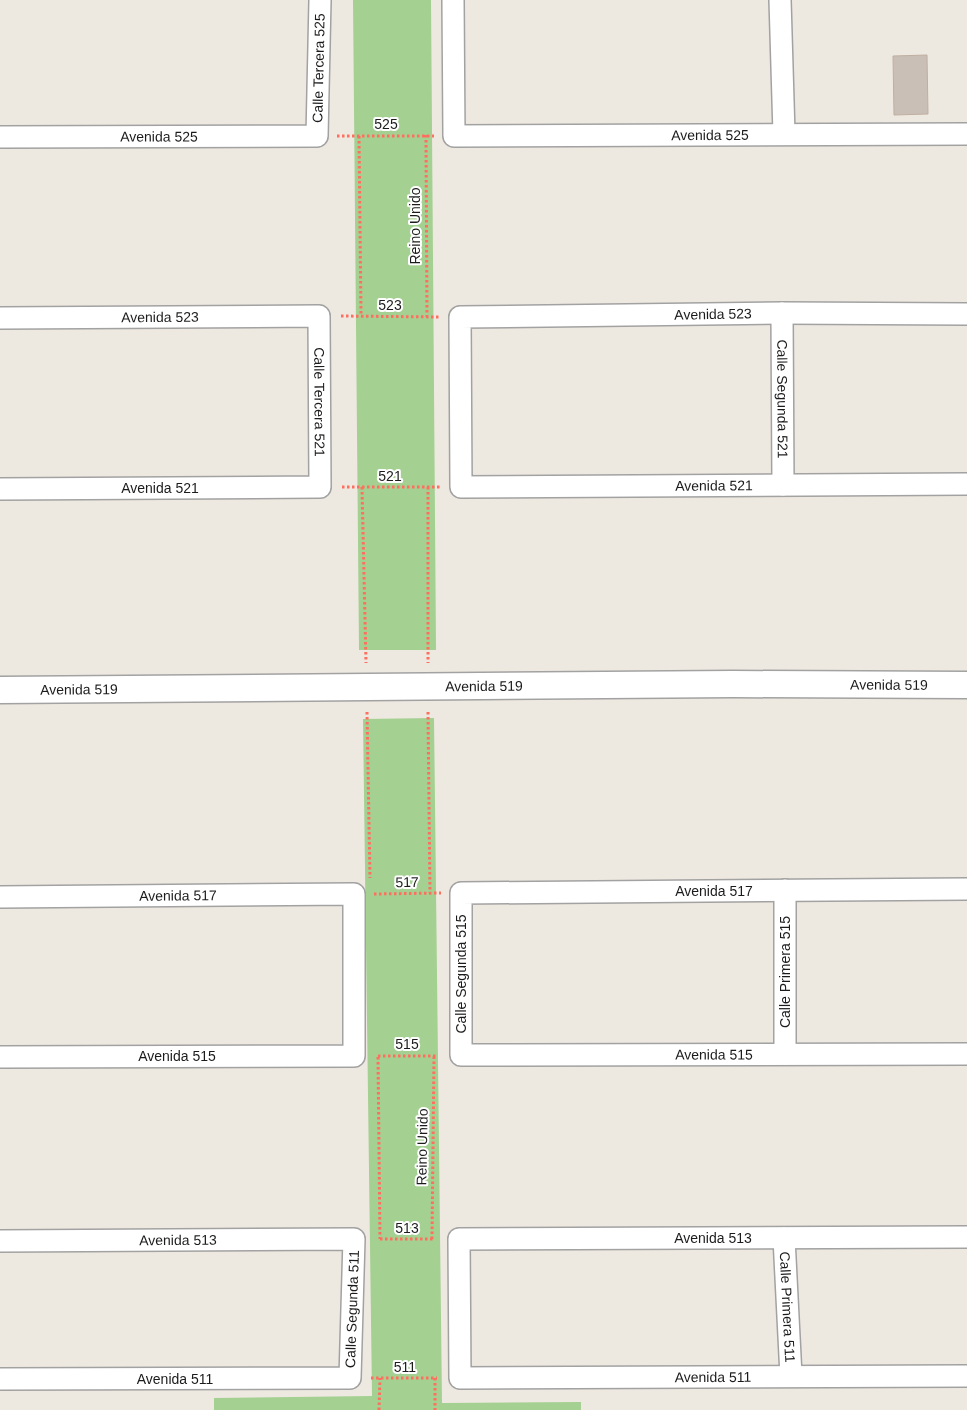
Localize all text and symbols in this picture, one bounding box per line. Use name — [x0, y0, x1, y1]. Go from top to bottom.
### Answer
street label: Calle Tercera 525 — [309, 13, 328, 123]
street label: 525 — [374, 116, 398, 132]
street label: Avenida 525 — [671, 127, 749, 143]
street label: Avenida 525 — [120, 128, 198, 145]
street label: Reino Unido — [407, 187, 423, 265]
street label: 523 — [378, 297, 402, 313]
street label: Avenida 523 — [674, 305, 752, 323]
street label: Avenida 523 — [121, 309, 199, 325]
street label: Calle Segunda 521 — [774, 339, 791, 459]
street label: Calle Tercera 521 — [311, 347, 328, 457]
street label: 521 — [378, 468, 402, 484]
street label: Avenida 521 — [675, 477, 753, 494]
street label: Avenida 521 — [121, 480, 199, 496]
street label: Avenida 519 — [850, 677, 928, 693]
street label: Avenida 519 — [445, 678, 523, 694]
street label: Avenida 519 — [40, 681, 118, 698]
street label: 517 — [395, 874, 419, 890]
street label: Avenida 517 — [675, 883, 753, 899]
street label: Avenida 517 — [139, 887, 217, 904]
street label: Calle Segunda 515 — [453, 914, 469, 1034]
street label: Calle Primera 515 — [777, 916, 793, 1028]
street label: 515 — [395, 1036, 419, 1052]
street label: Avenida 515 — [675, 1046, 753, 1063]
street label: Avenida 515 — [138, 1048, 216, 1064]
street label: Reino Unido — [413, 1108, 431, 1186]
street label: 513 — [395, 1220, 419, 1236]
street label: Avenida 513 — [674, 1230, 752, 1246]
street label: Avenida 513 — [139, 1232, 217, 1248]
street label: Calle Segunda 511 — [342, 1250, 362, 1368]
street label: Calle Primera 511 — [777, 1251, 798, 1363]
street label: 511 — [394, 1359, 416, 1375]
street label: Avenida 511 — [675, 1369, 752, 1385]
street label: Avenida 511 — [137, 1371, 213, 1387]

